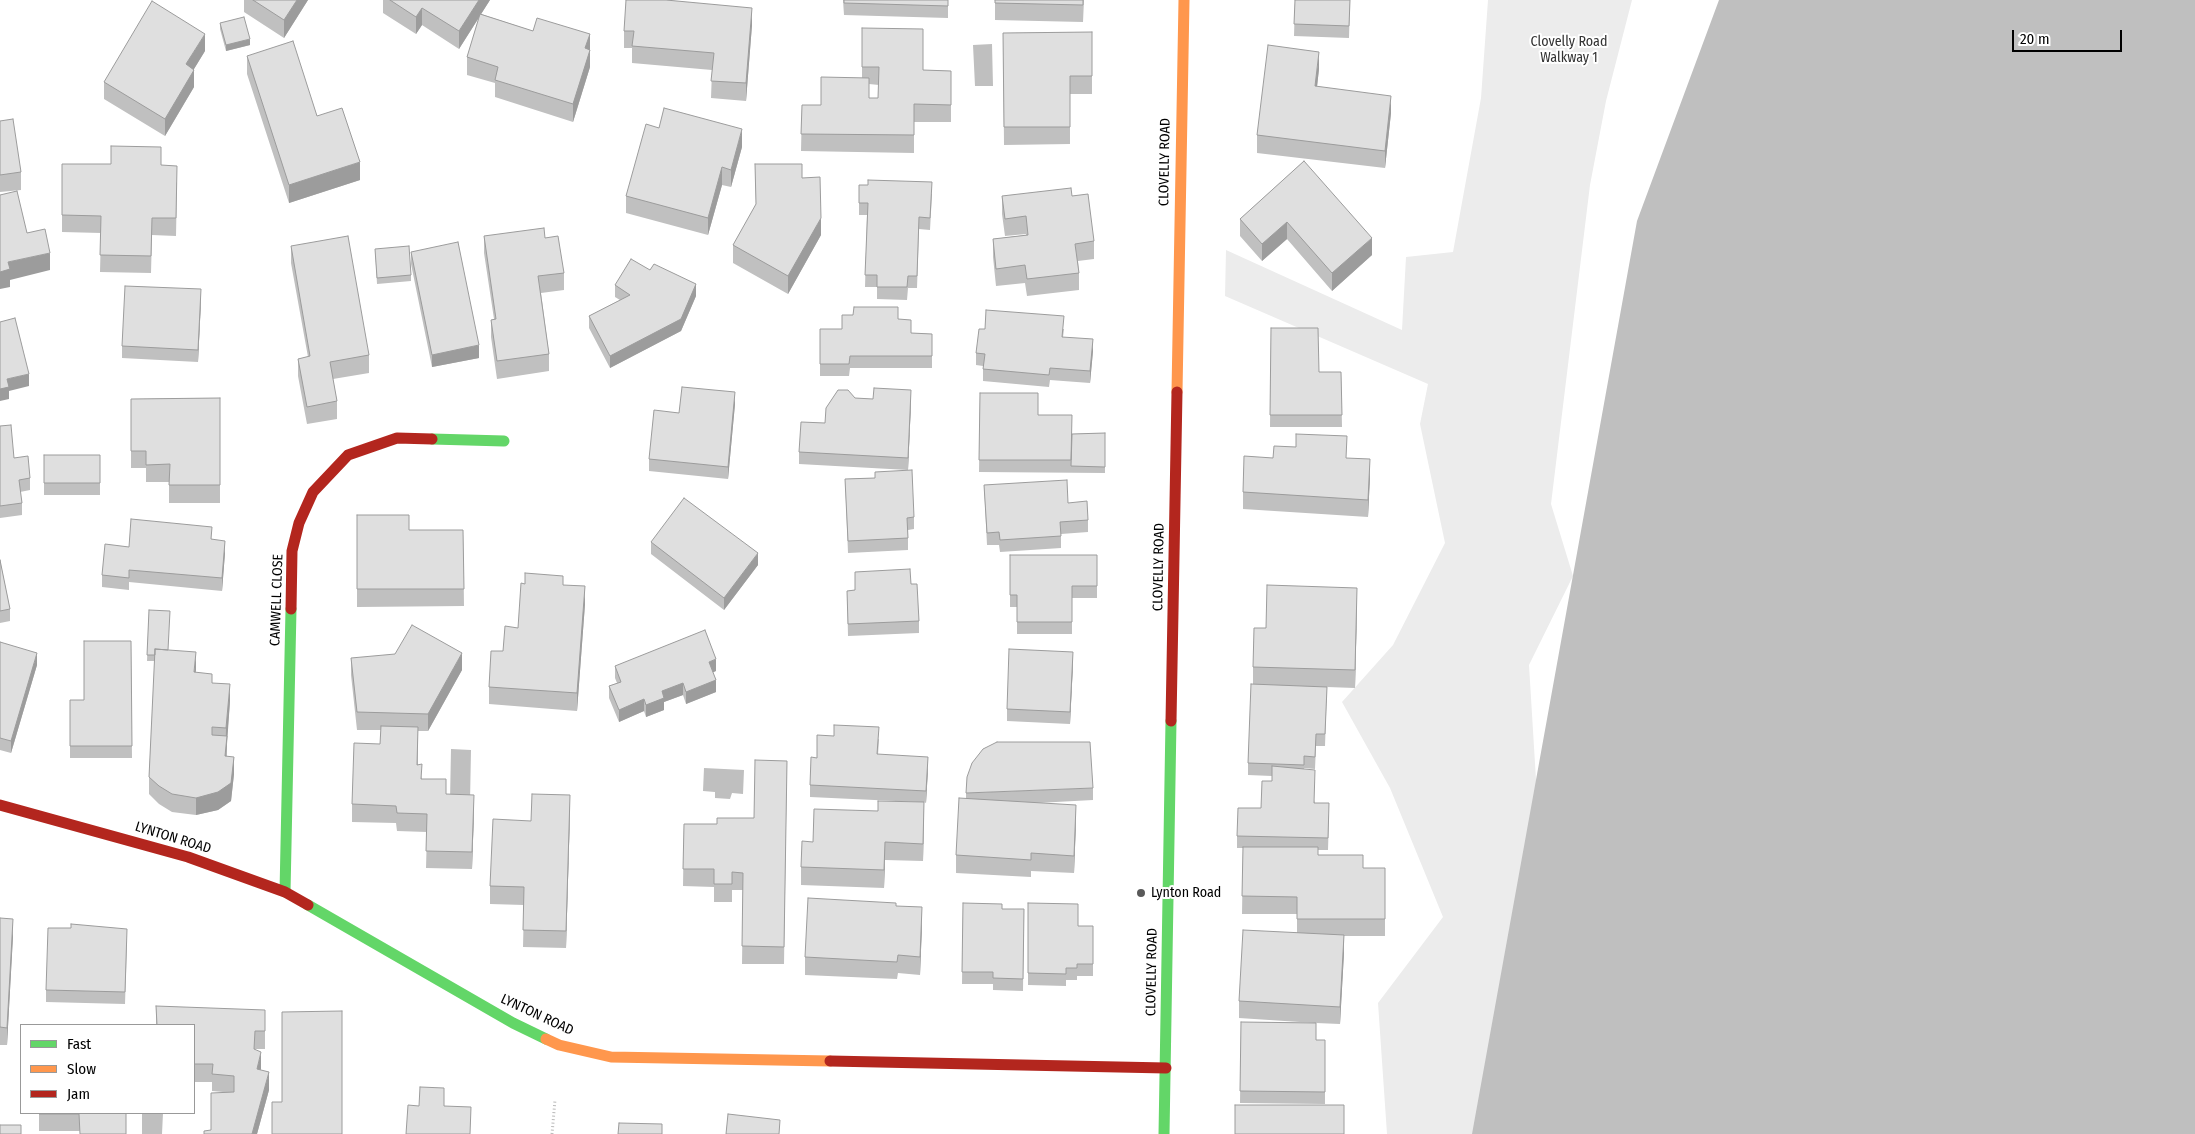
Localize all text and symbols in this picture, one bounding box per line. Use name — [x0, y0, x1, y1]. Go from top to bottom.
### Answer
scale bar — [2015, 20, 2125, 52]
text: 20 m — [2020, 30, 2050, 48]
park label: Clovelly Road Walkway 1 — [1531, 34, 1607, 66]
street label: CLOVELLY ROAD — [1156, 118, 1174, 206]
street label: CLOVELLY ROAD — [1150, 523, 1168, 611]
street label: CAMWELL CLOSE — [267, 554, 287, 646]
street label: LYNTON ROAD — [133, 818, 213, 858]
place label: Lynton Road — [1151, 885, 1221, 901]
marker: Lynton Road — [1135, 887, 1147, 899]
street label: CLOVELLY ROAD — [1143, 928, 1161, 1016]
street label: LYNTON ROAD — [498, 991, 576, 1039]
legend — [20, 1024, 195, 1114]
text: Fast — [67, 1035, 91, 1053]
text: Slow — [67, 1060, 96, 1078]
text: Jam — [67, 1085, 90, 1103]

